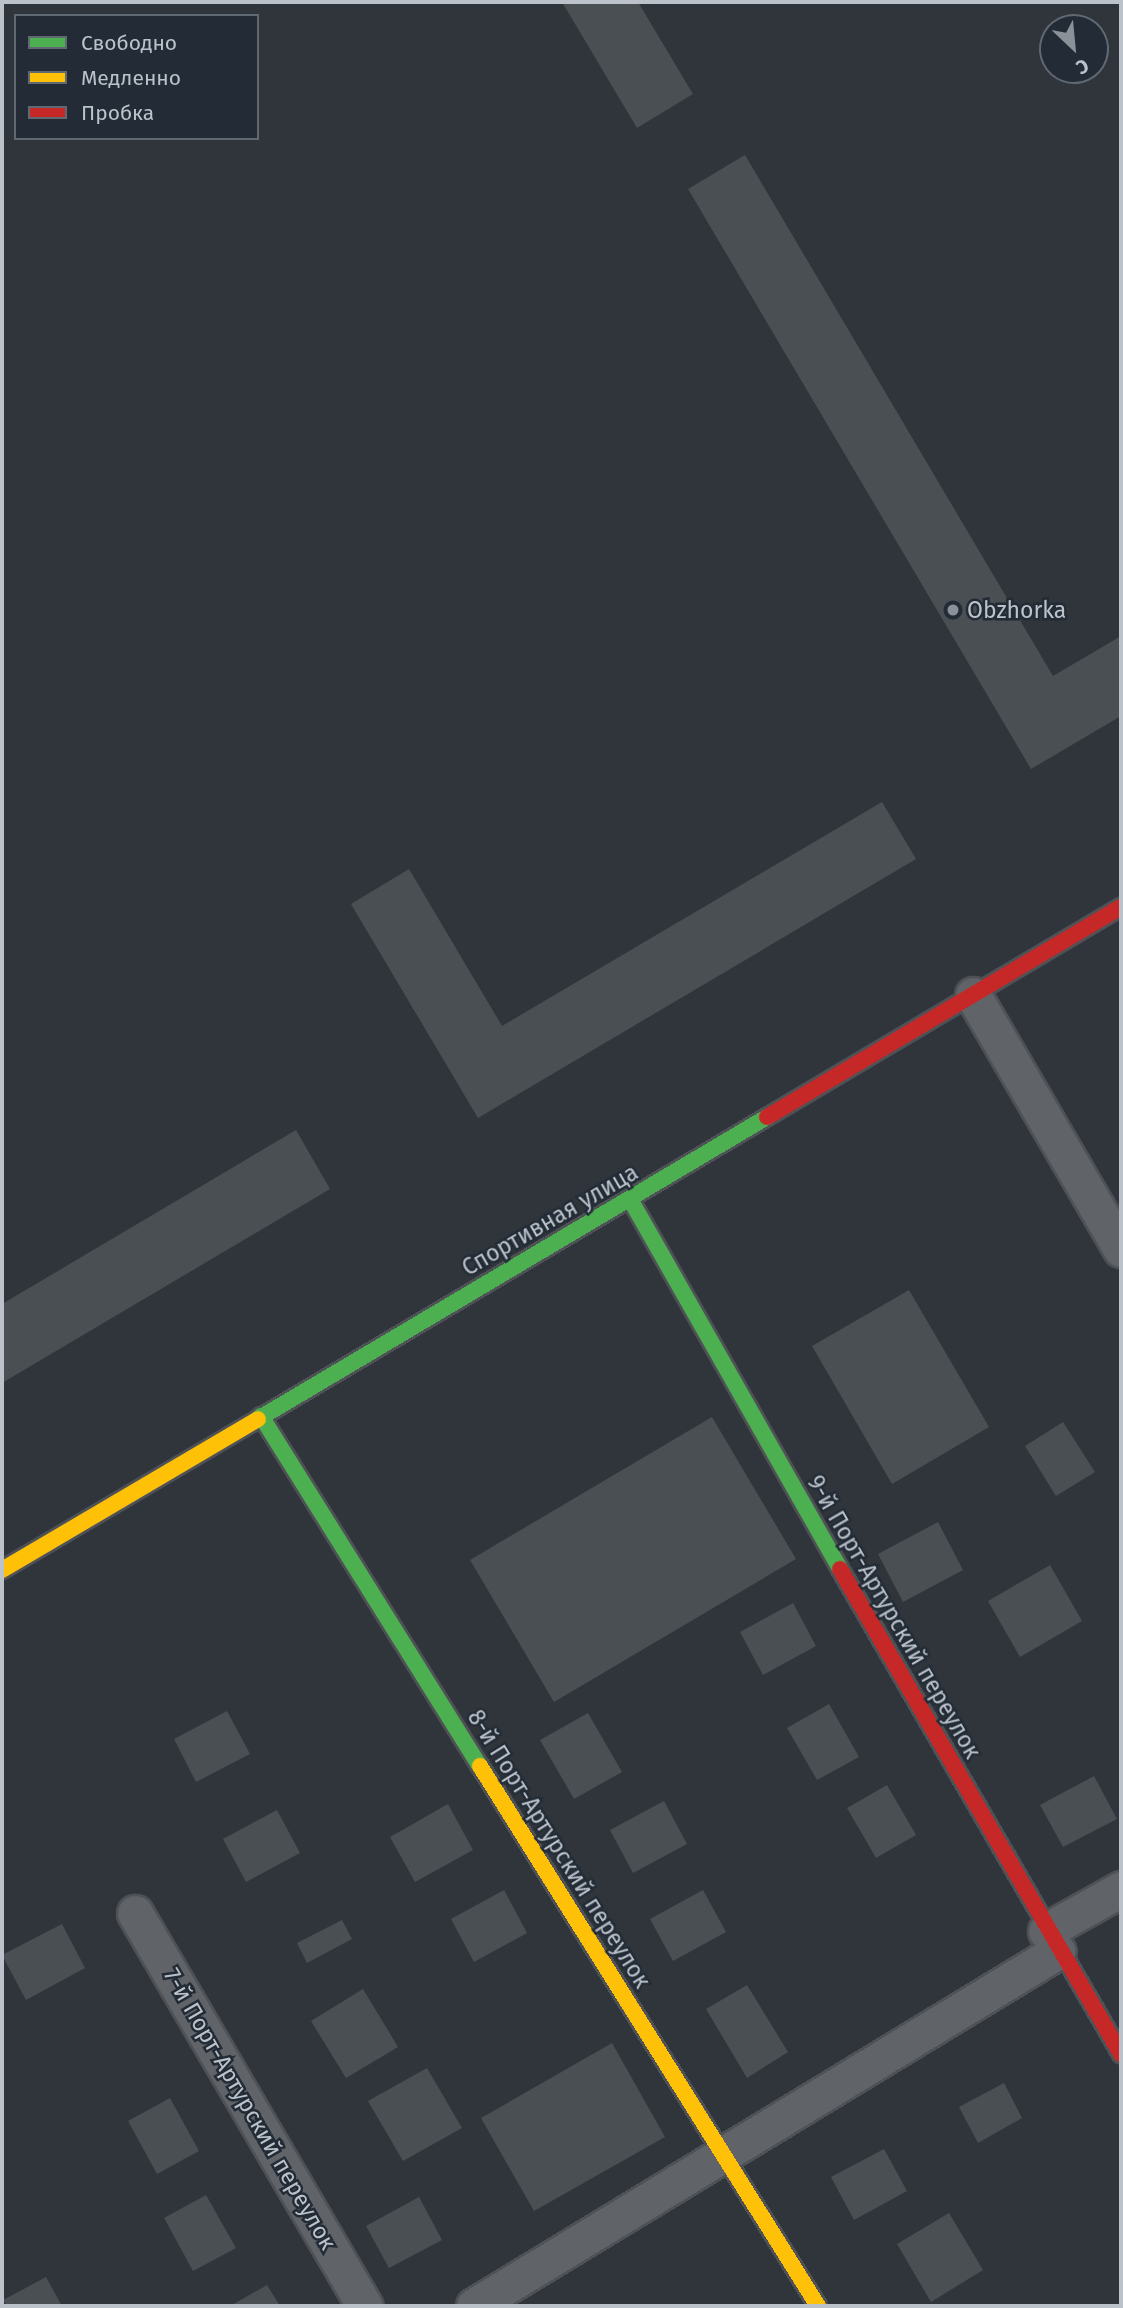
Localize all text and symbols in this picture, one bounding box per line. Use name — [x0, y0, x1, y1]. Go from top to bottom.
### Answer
legend — [14, 14, 259, 140]
north arrow — [1039, 14, 1109, 84]
text: Свободно — [81, 30, 177, 56]
text: С — [1073, 54, 1093, 79]
text: Медленно — [81, 65, 181, 91]
text: Пробка — [81, 100, 154, 126]
place label: Obzhorka — [967, 596, 1066, 624]
marker: Obzhorka — [945, 602, 961, 618]
street label: Спортивная улица — [457, 1158, 643, 1282]
street label: 9-й Порт-Артурский переулок — [801, 1471, 987, 1763]
street label: 8-й Порт-Артурский переулок — [462, 1705, 656, 1993]
street label: 7-й Порт-Артурский переулок — [158, 1963, 342, 2255]

